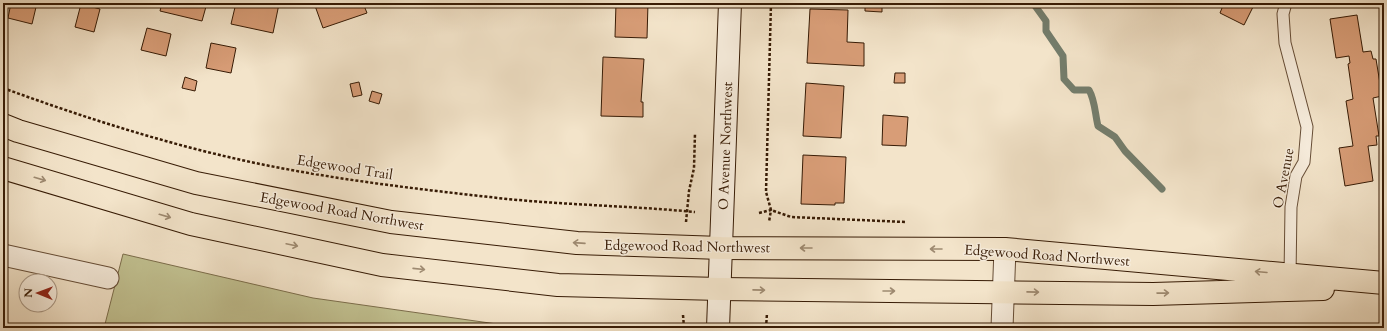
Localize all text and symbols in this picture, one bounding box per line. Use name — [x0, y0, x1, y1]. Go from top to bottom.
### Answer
street label: O Avenue Northwest — [714, 81, 737, 211]
street label: O Avenue — [1268, 146, 1299, 210]
street label: Edgewood Trail — [296, 151, 395, 185]
one-way arrow — [34, 176, 47, 183]
street label: Edgewood Road Northwest — [259, 188, 426, 235]
one-way arrow — [158, 213, 171, 220]
street label: Edgewood Road Northwest — [604, 236, 771, 257]
one-way arrow — [573, 239, 586, 246]
street label: Edgewood Road Northwest — [964, 240, 1131, 271]
one-way arrow — [285, 242, 298, 250]
one-way arrow — [800, 244, 813, 252]
one-way arrow — [930, 245, 943, 253]
one-way arrow — [412, 265, 425, 273]
one-way arrow — [1255, 268, 1268, 275]
north arrow — [18, 273, 58, 313]
one-way arrow — [752, 286, 765, 294]
text: N — [21, 287, 36, 298]
one-way arrow — [882, 287, 895, 295]
one-way arrow — [1026, 288, 1039, 296]
one-way arrow — [1156, 290, 1169, 297]

